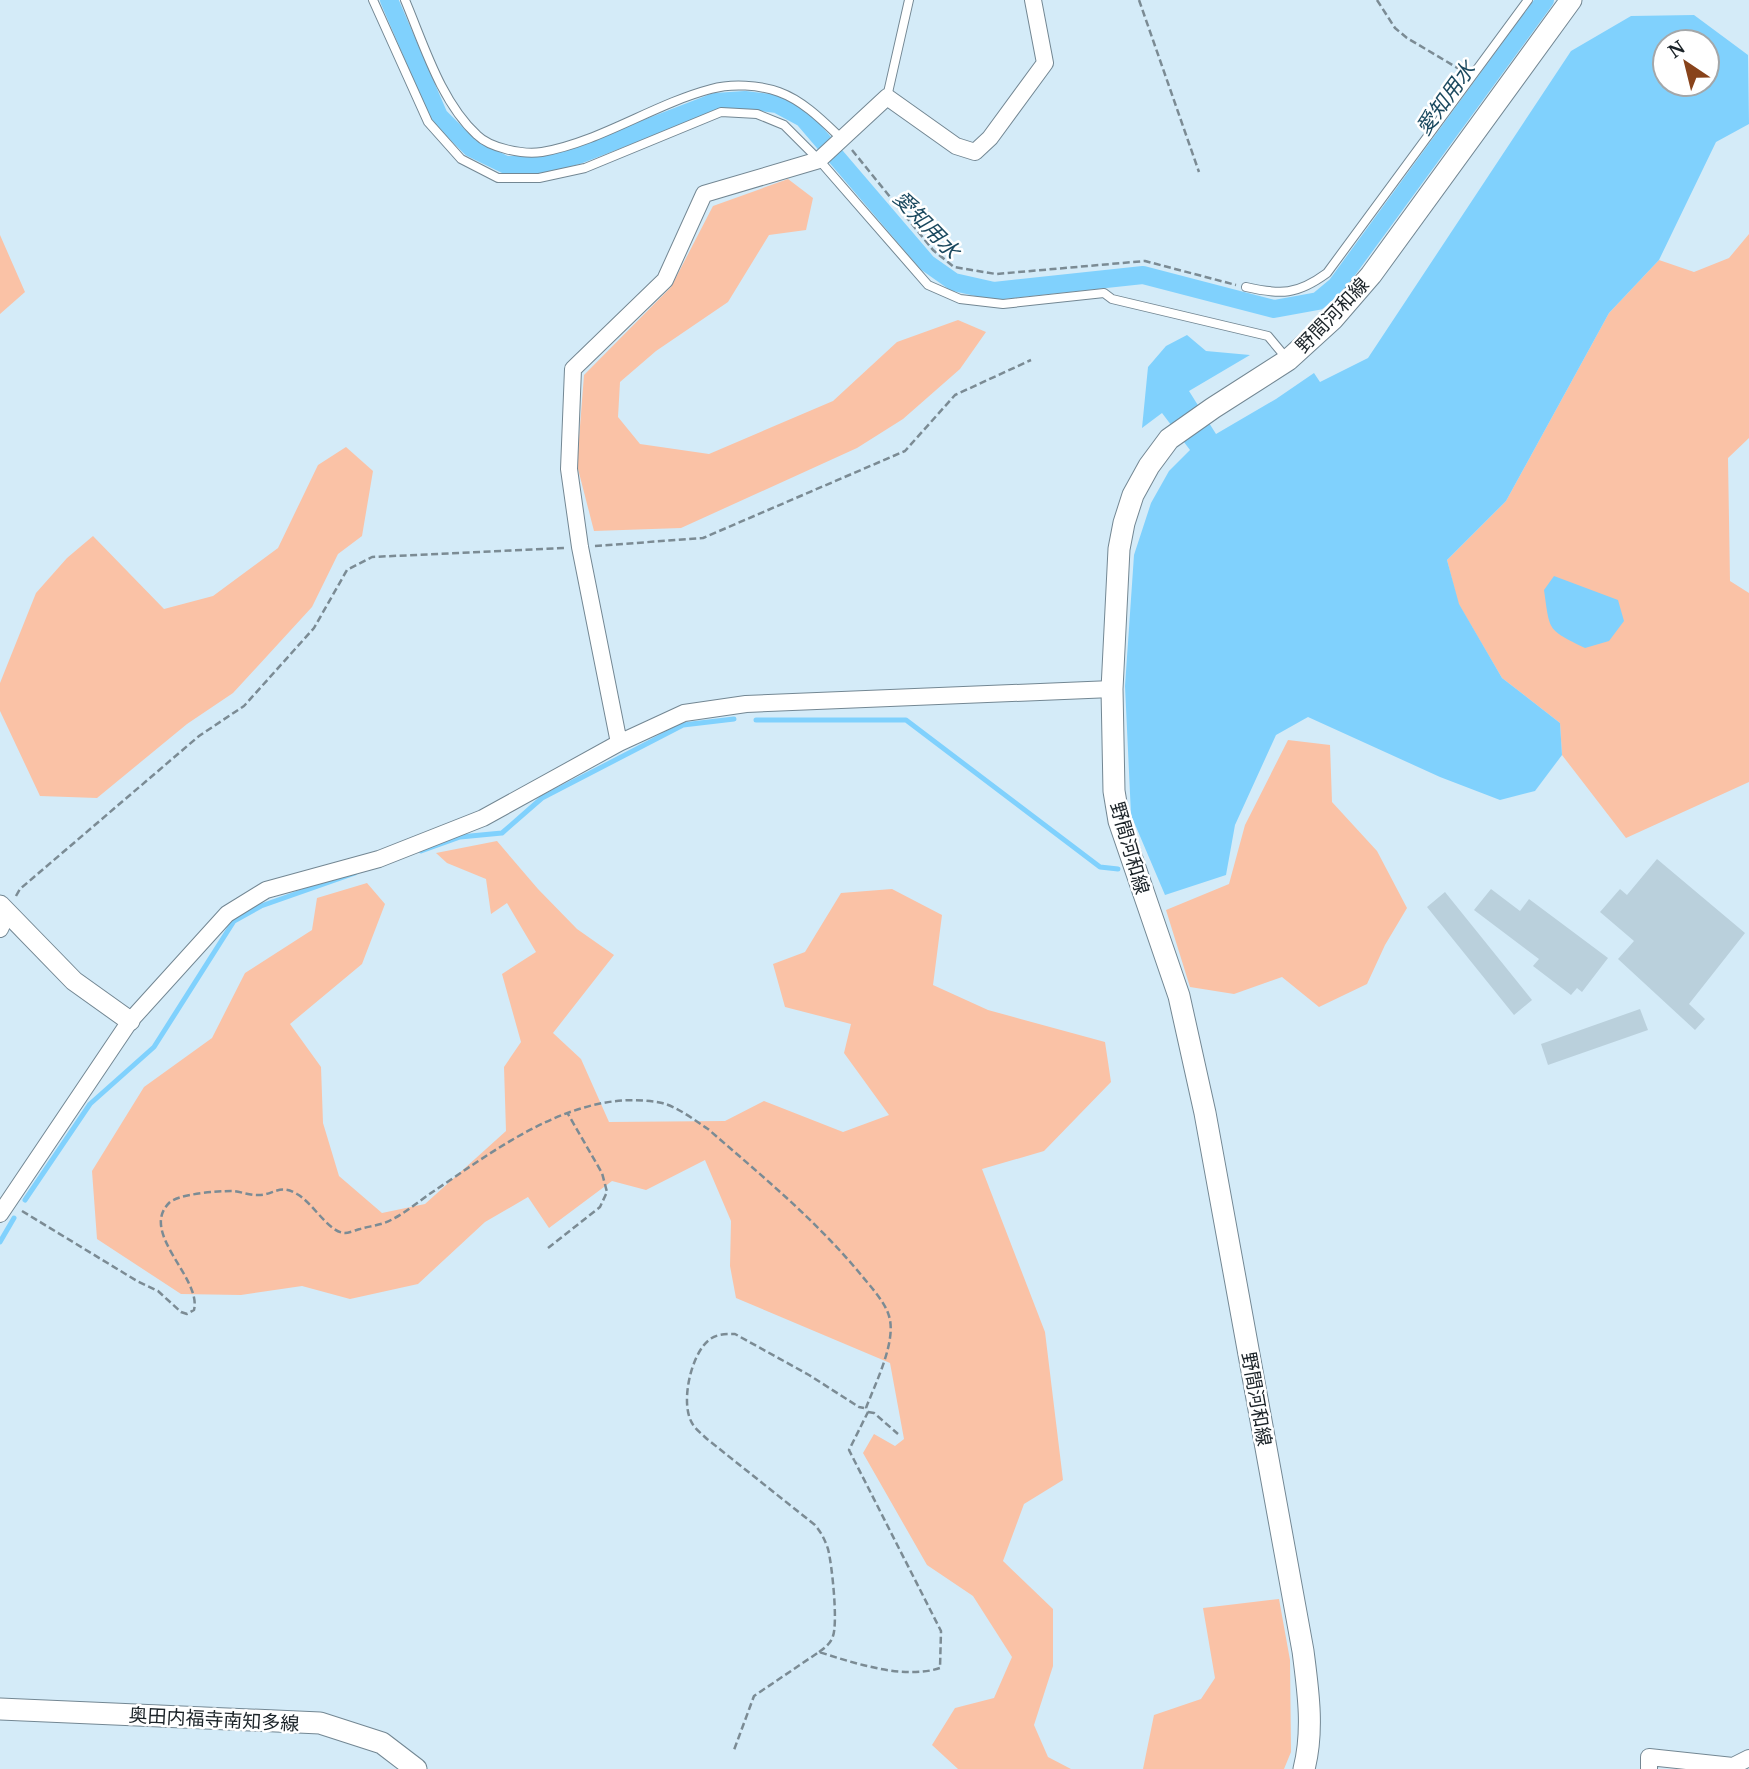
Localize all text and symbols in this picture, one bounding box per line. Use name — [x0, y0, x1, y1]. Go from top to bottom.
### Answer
north arrow — [1651, 28, 1721, 98]
text: N — [1663, 34, 1690, 64]
water label: 愛知用水 — [1409, 54, 1482, 140]
water label: 愛知用水 — [888, 184, 968, 265]
street label: 野間河和線 — [1290, 272, 1374, 358]
street label: 野間河和線 — [1104, 799, 1156, 897]
street label: 野間河和線 — [1236, 1350, 1278, 1448]
street label: 奥田内福寺南知多線 — [128, 1702, 300, 1736]

